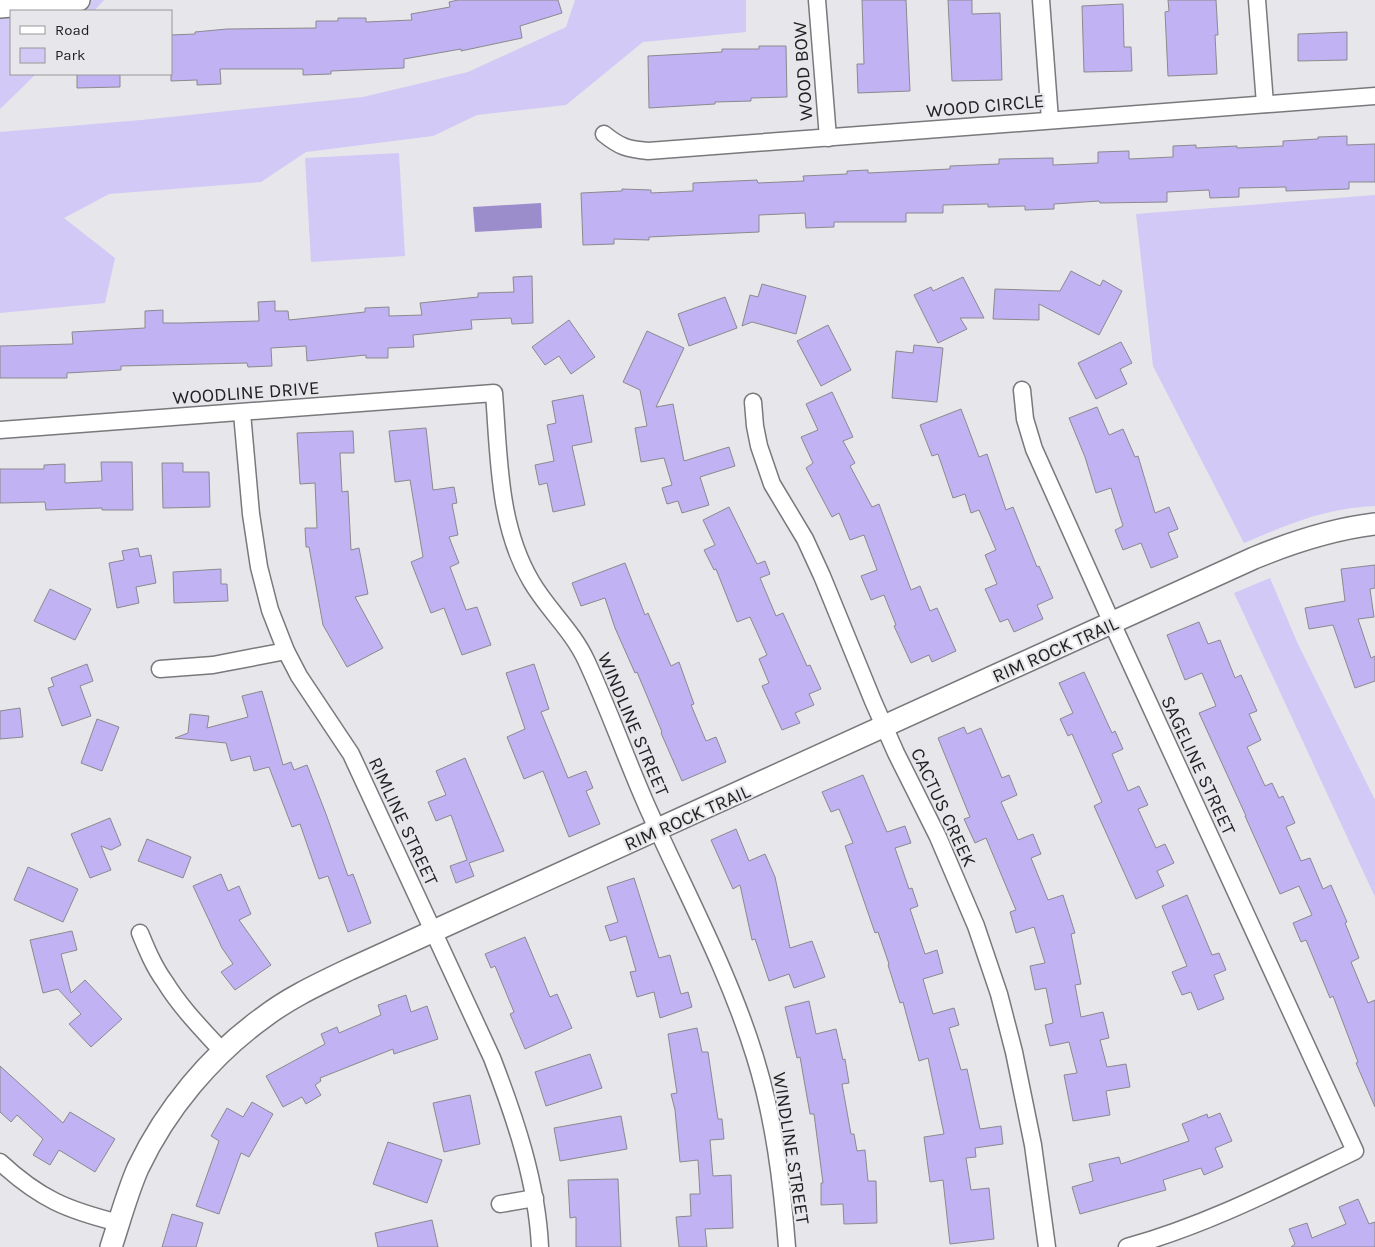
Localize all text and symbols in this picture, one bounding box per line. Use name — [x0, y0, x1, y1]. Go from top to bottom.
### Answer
legend — [10, 10, 172, 75]
street label: WOOD BOW — [789, 20, 817, 121]
text: Road — [55, 21, 90, 39]
text: Park — [55, 46, 85, 64]
street label: WOOD CIRCLE — [925, 90, 1045, 122]
street label: WOODLINE DRIVE — [172, 377, 320, 409]
street label: RIM ROCK TRAIL — [989, 612, 1122, 688]
street label: WINDLINE STREET — [593, 649, 673, 800]
street label: SAGELINE STREET — [1156, 692, 1240, 839]
street label: CACTUS CREEK — [906, 745, 980, 871]
street label: RIMLINE STREET — [364, 754, 443, 889]
street label: RIM ROCK TRAIL — [621, 780, 754, 856]
street label: WINDLINE STREET — [768, 1071, 814, 1226]

